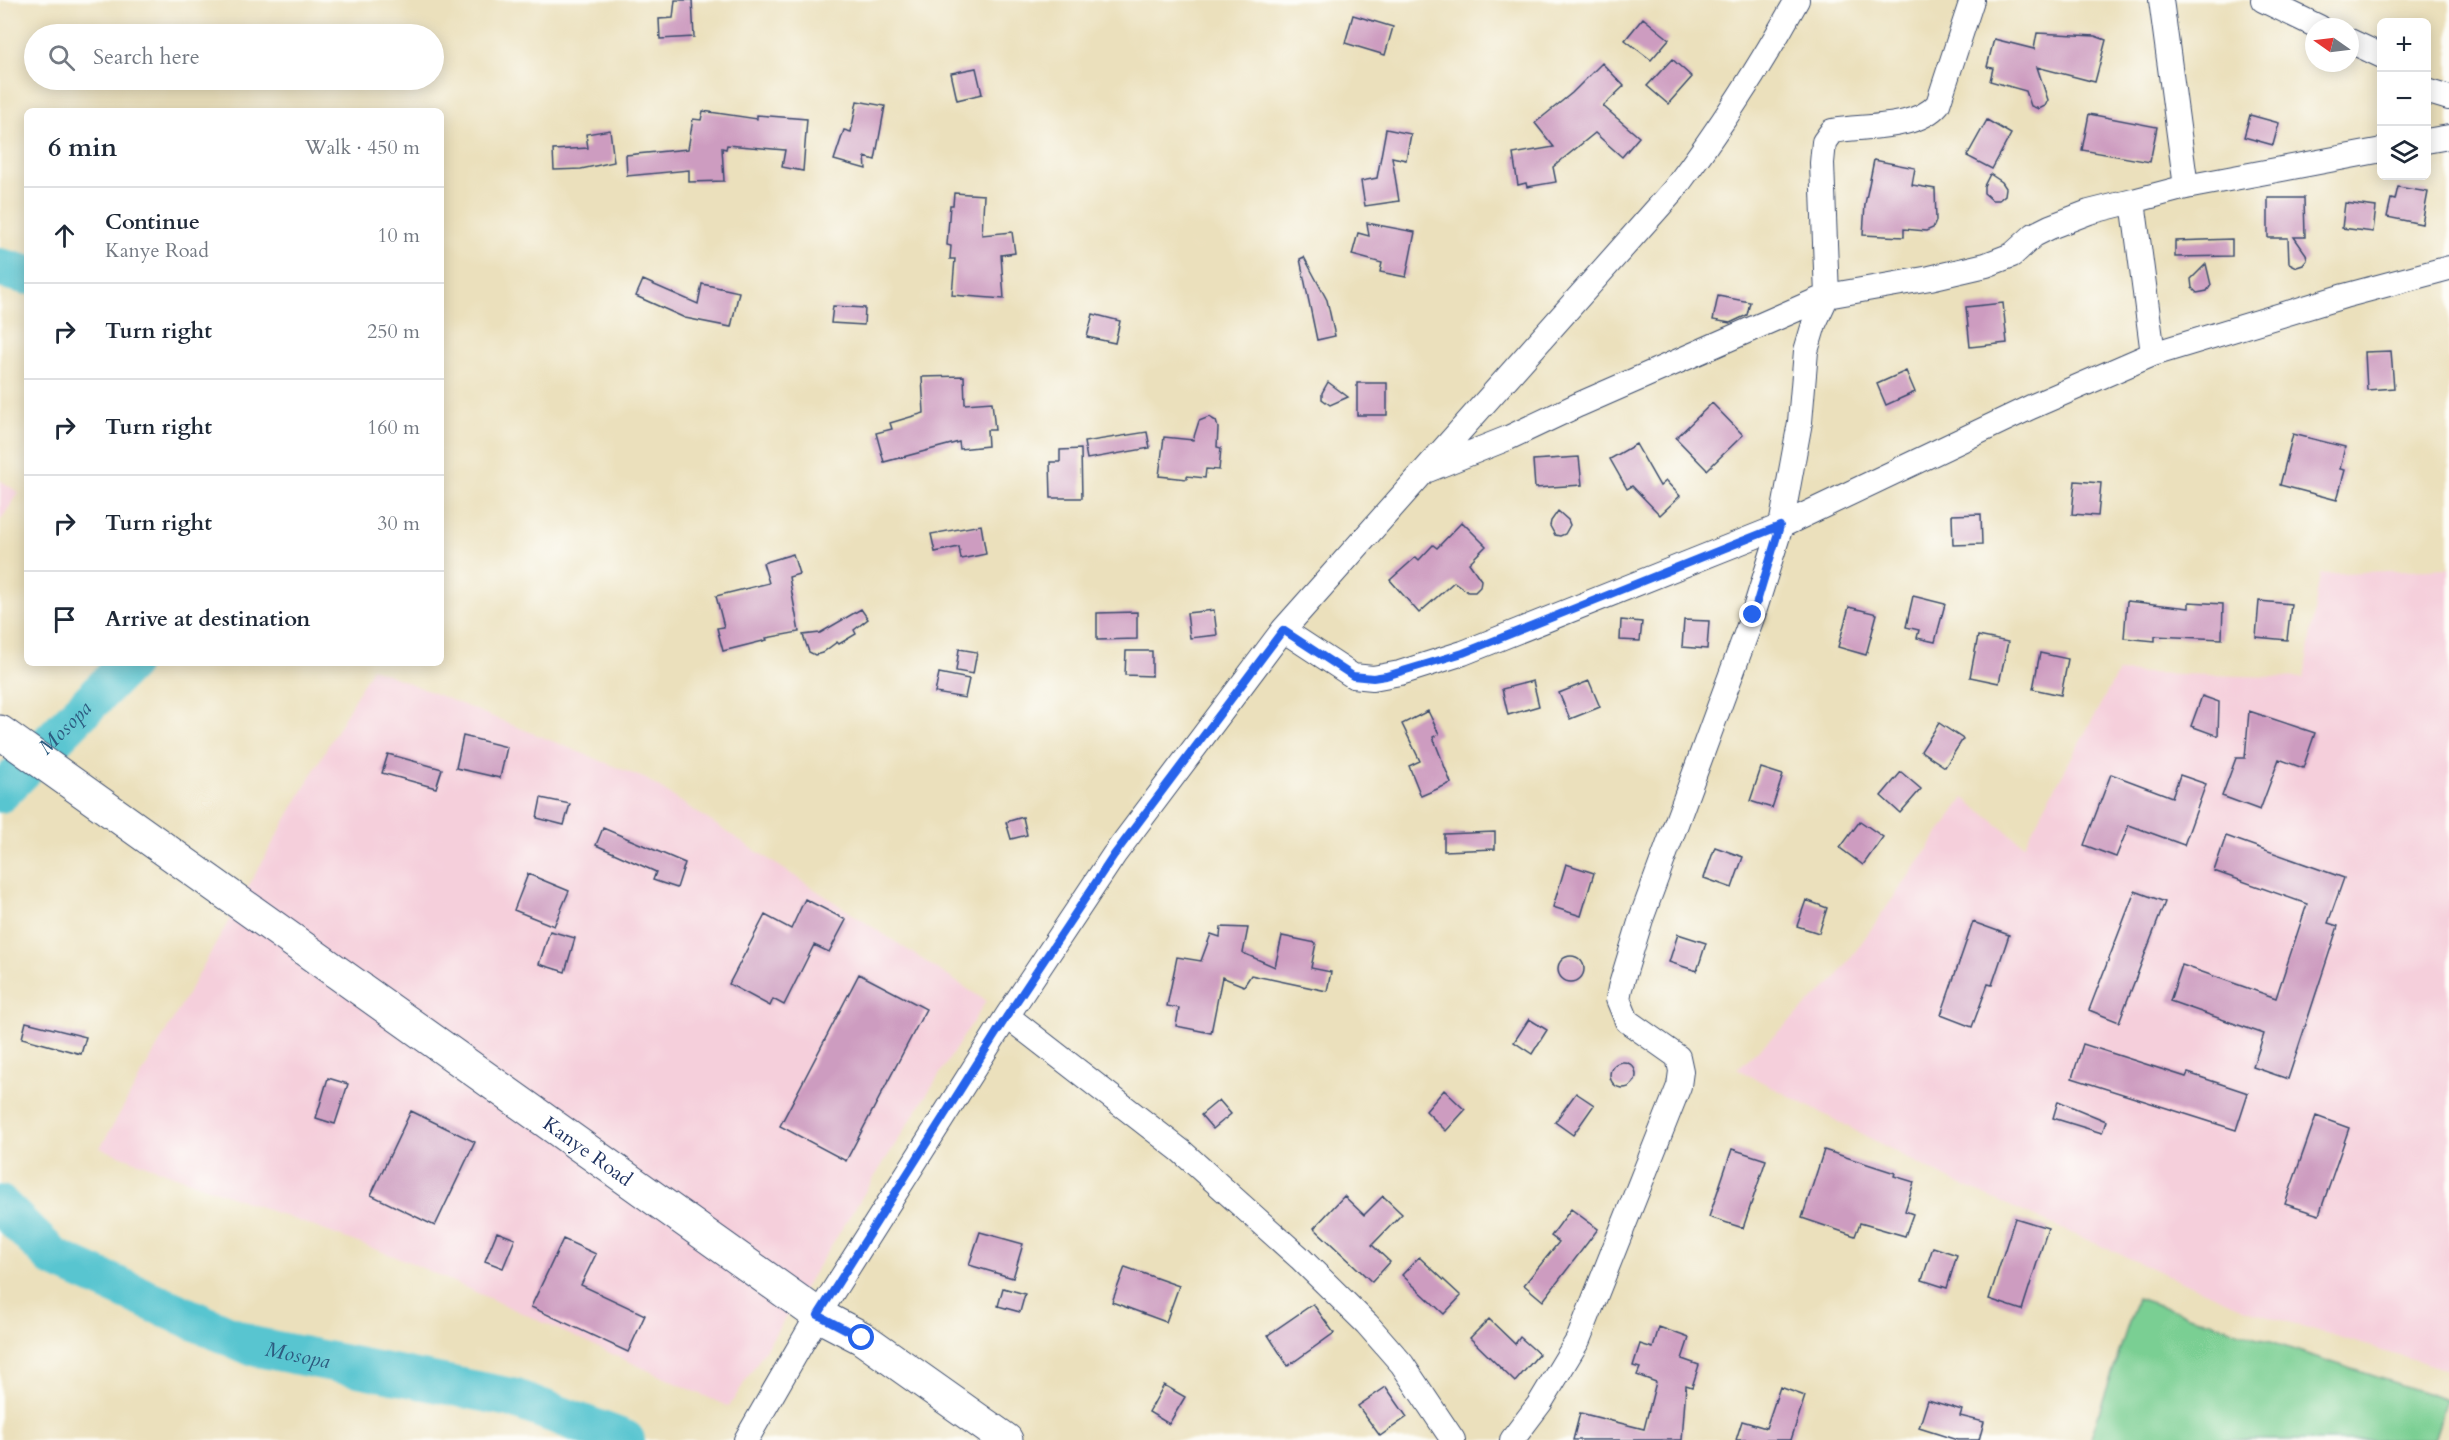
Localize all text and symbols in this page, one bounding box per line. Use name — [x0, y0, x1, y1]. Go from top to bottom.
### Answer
north arrow — [2305, 18, 2359, 72]
map controls — [2377, 18, 2431, 180]
button: + — [2377, 18, 2431, 72]
search box — [24, 24, 444, 90]
icon: search — [45, 41, 78, 74]
text: Search here — [93, 42, 200, 72]
button: − — [2377, 72, 2431, 126]
button: layers — [2377, 126, 2431, 180]
text: 6 min — [48, 130, 117, 165]
text: Walk · 450 m — [305, 134, 420, 161]
text: Continue — [105, 207, 200, 237]
icon: ahead — [48, 219, 81, 252]
text: 10 m — [377, 222, 420, 249]
text: Kanye Road — [105, 237, 209, 264]
icon: right — [48, 315, 81, 348]
text: Turn right — [105, 316, 212, 346]
text: 250 m — [367, 318, 420, 345]
icon: right — [48, 411, 81, 444]
text: Turn right — [105, 412, 212, 442]
text: 160 m — [367, 414, 420, 441]
icon: right — [48, 507, 81, 540]
text: Turn right — [105, 508, 212, 538]
text: 30 m — [377, 510, 420, 537]
route end — [1739, 601, 1765, 627]
icon: arrive — [48, 603, 81, 636]
text: Arrive at destination — [105, 604, 310, 634]
water label: Mosopa — [32, 695, 98, 761]
street label: Kanye Road — [538, 1110, 638, 1193]
route start — [848, 1324, 874, 1350]
water label: Mosopa — [263, 1335, 333, 1376]

